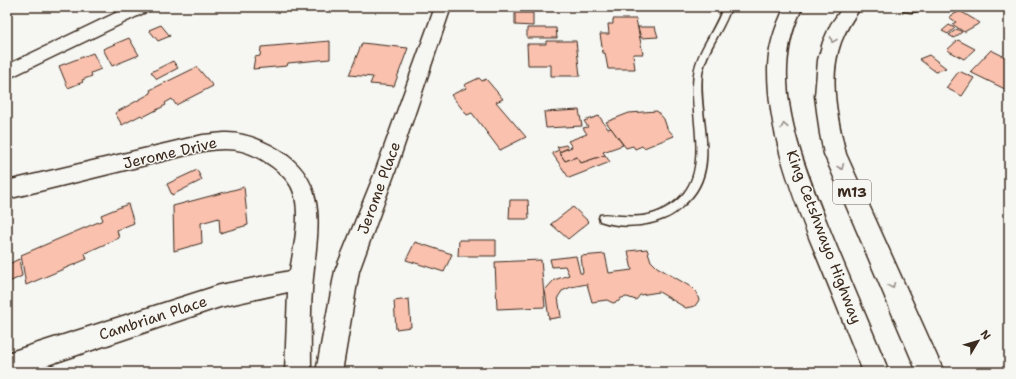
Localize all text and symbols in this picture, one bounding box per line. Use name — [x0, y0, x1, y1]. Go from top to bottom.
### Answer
one-way arrow — [829, 37, 837, 44]
one-way arrow — [781, 123, 789, 129]
street label: Jerome Drive — [121, 132, 219, 174]
street label: Jerome Place — [353, 139, 405, 237]
street label: King Cetshwayo Highway — [782, 147, 866, 327]
one-way arrow — [836, 162, 844, 170]
road number: M13 — [833, 180, 871, 204]
one-way arrow — [888, 282, 896, 289]
street label: Cambrian Place — [96, 291, 210, 345]
north arrow — [958, 321, 998, 361]
text: N — [977, 327, 994, 343]

